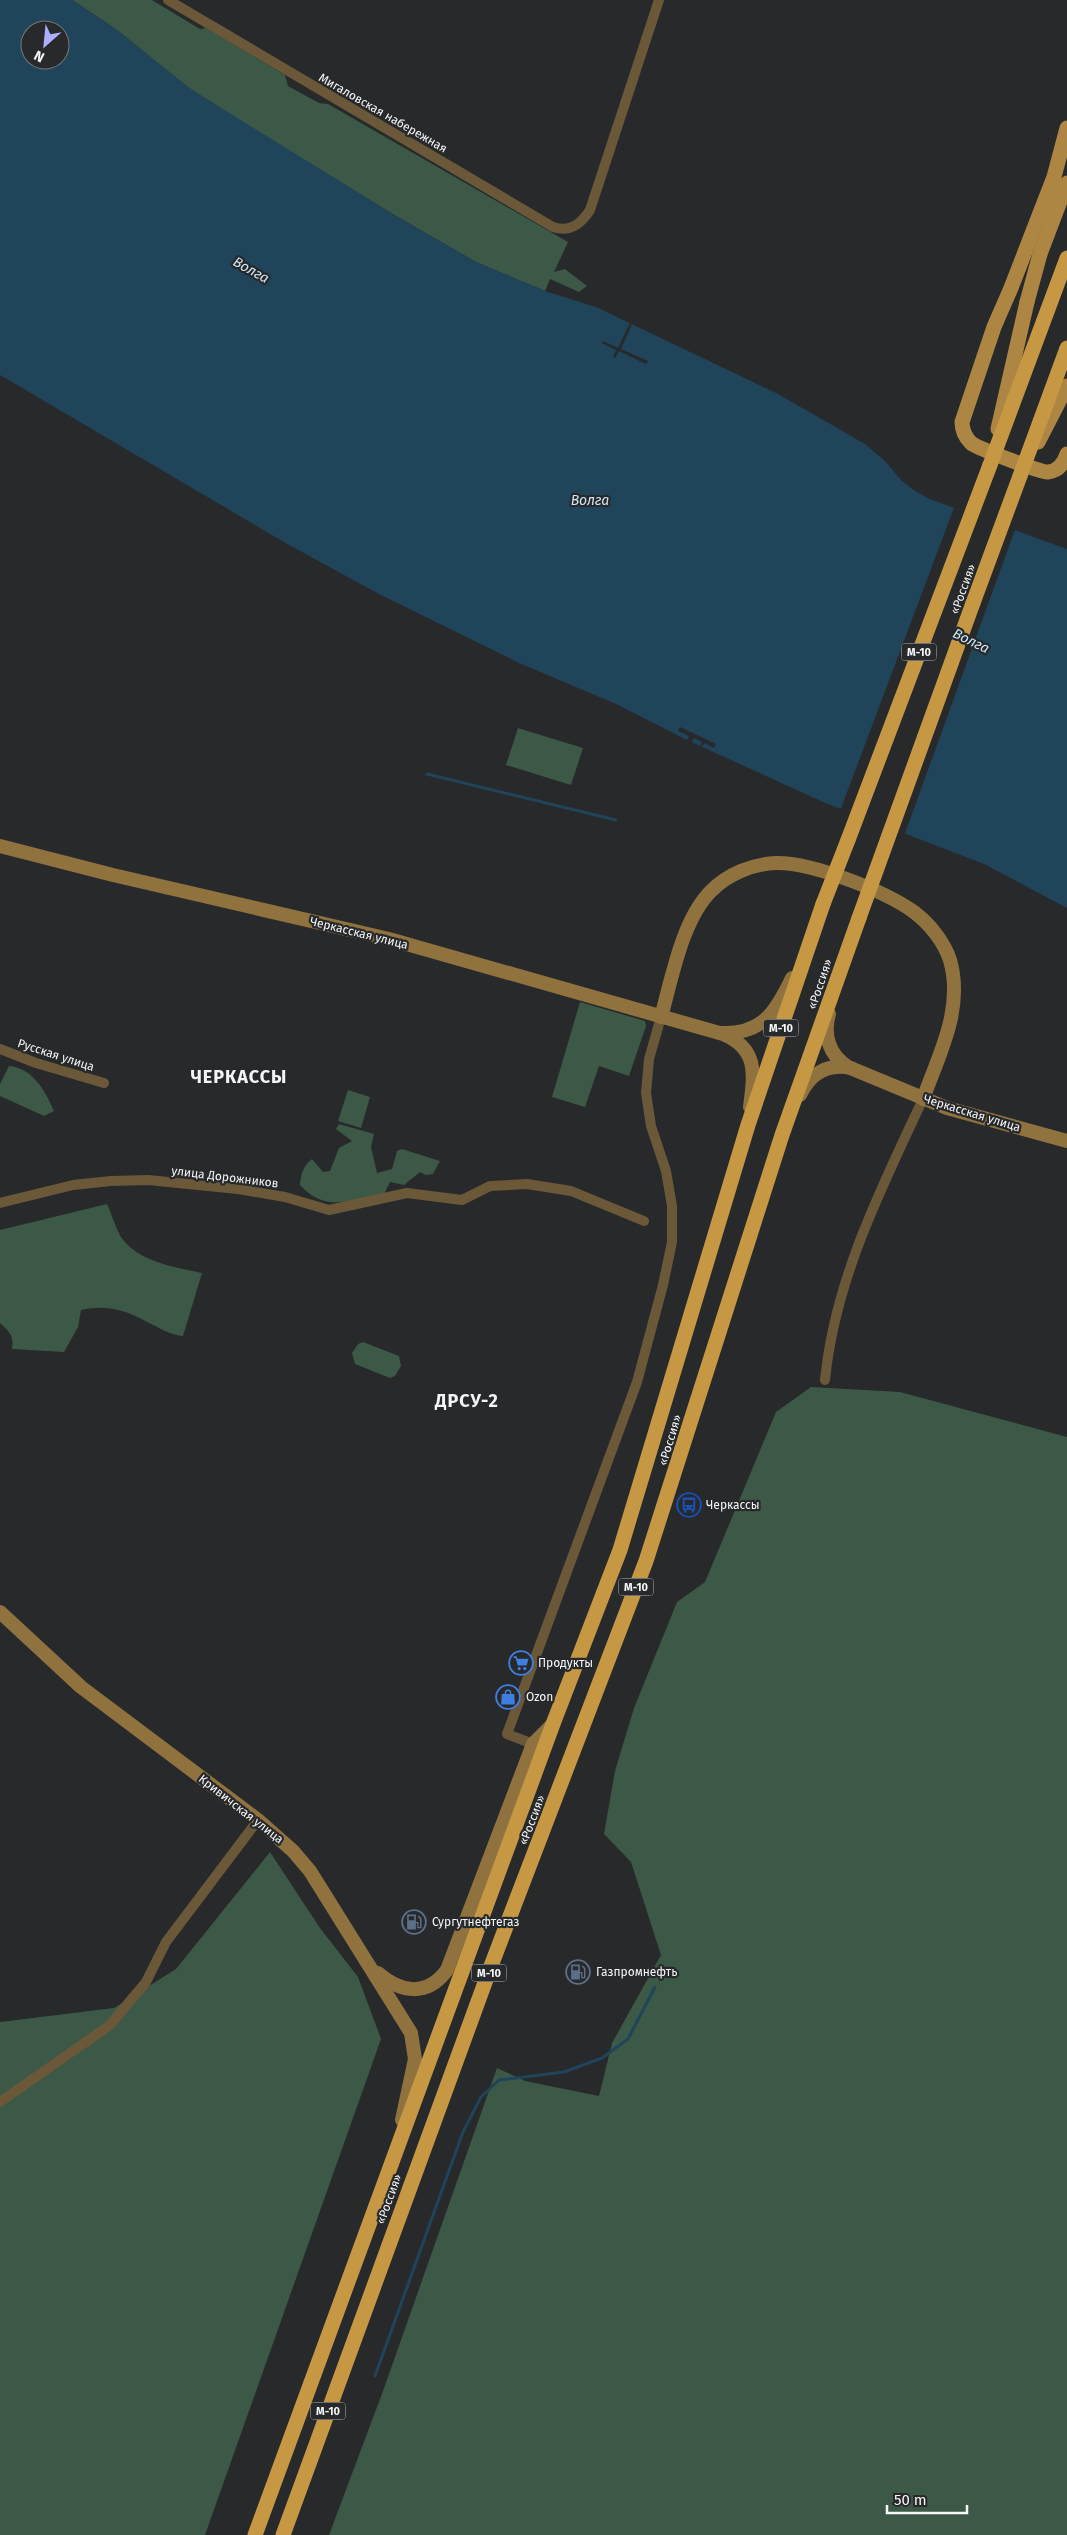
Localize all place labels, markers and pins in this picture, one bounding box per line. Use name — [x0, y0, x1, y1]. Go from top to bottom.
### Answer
bus stop icon: Черкассы — [676, 1492, 702, 1518]
place label: Черкассы — [706, 1498, 760, 1512]
supermarket icon: Продукты — [508, 1650, 534, 1676]
place label: Продукты — [538, 1656, 593, 1670]
shop icon: Ozon — [495, 1684, 521, 1710]
place label: Ozon — [526, 1690, 553, 1704]
fuel station icon: Сургутнефтегаз — [401, 1909, 427, 1935]
place label: Сургутнефтегаз — [432, 1915, 520, 1929]
fuel station icon: Газпромнефть — [565, 1959, 591, 1985]
place label: Газпромнефть — [596, 1965, 677, 1979]

